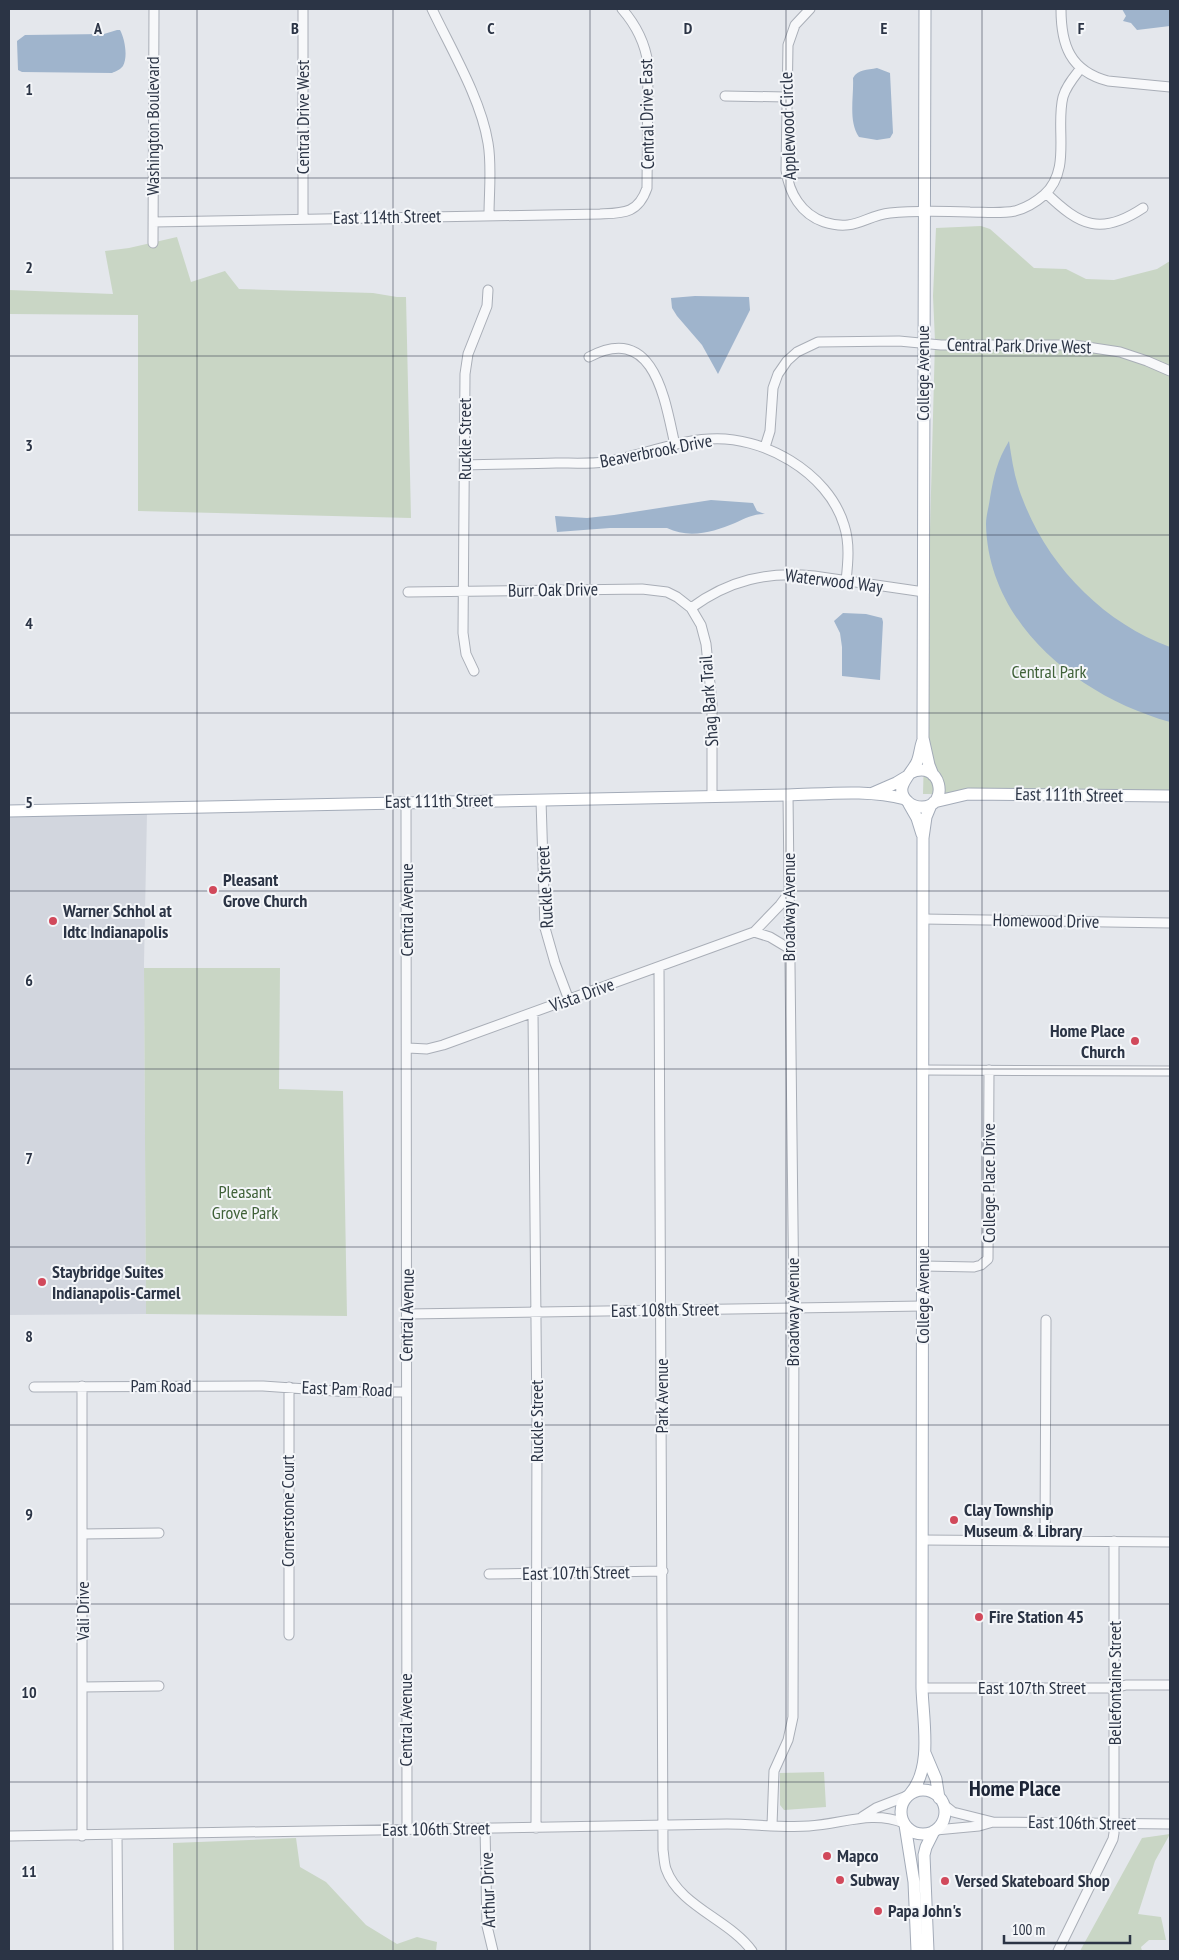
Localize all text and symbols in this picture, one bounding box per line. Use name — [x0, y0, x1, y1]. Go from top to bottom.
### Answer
text: A — [93, 18, 103, 38]
text: B — [291, 18, 299, 38]
text: C — [487, 18, 495, 38]
text: D — [684, 18, 693, 38]
text: E — [881, 18, 888, 38]
text: F — [1078, 18, 1085, 38]
street label: Washington Boulevard — [141, 57, 164, 195]
street label: Central Drive East — [634, 58, 659, 170]
street label: Central Drive West — [291, 60, 314, 174]
street label: Applewood Circle — [774, 71, 801, 181]
text: 1 — [25, 79, 33, 99]
street label: East 114th Street — [333, 204, 441, 229]
text: 2 — [25, 257, 33, 277]
street label: College Avenue — [911, 325, 934, 421]
street label: Central Park Drive West — [947, 333, 1091, 358]
street label: Ruckle Street — [453, 398, 476, 480]
street label: Beaverbrook Drive — [598, 428, 714, 473]
text: 3 — [25, 435, 33, 455]
street label: Waterwood Way — [784, 563, 885, 598]
street label: Burr Oak Drive — [508, 577, 598, 602]
text: 4 — [25, 613, 33, 633]
street label: Shag Bark Trail — [694, 654, 723, 748]
park label: Central Park — [1012, 660, 1086, 683]
street label: East 111th Street — [1015, 782, 1123, 807]
street label: East 111th Street — [385, 788, 493, 813]
text: 5 — [25, 792, 33, 812]
street label: Ruckle Street — [531, 845, 558, 929]
street label: Broadway Avenue — [777, 852, 800, 962]
street label: Central Avenue — [395, 863, 418, 957]
place label: Pleasant Grove Church — [223, 868, 307, 912]
marker: Pleasant Grove Church — [207, 884, 219, 896]
place label: Warner Schhol at Idtc Indianapolis — [62, 899, 172, 943]
street label: Homewood Drive — [992, 908, 1100, 933]
marker: Warner Schhol at Idtc Indianapolis — [47, 915, 59, 927]
text: 6 — [25, 970, 33, 990]
street label: Vista Drive — [545, 972, 617, 1017]
place label: Home Place Church — [1050, 1019, 1125, 1063]
marker: Home Place Church — [1129, 1035, 1141, 1047]
street label: College Place Drive — [977, 1123, 1000, 1243]
text: 7 — [25, 1148, 33, 1168]
park label: Pleasant Grove Park — [212, 1180, 278, 1224]
street label: College Avenue — [911, 1248, 934, 1344]
street label: Broadway Avenue — [781, 1257, 804, 1367]
place label: Staybridge Suites Indianapolis-Carmel — [52, 1260, 181, 1304]
street label: Central Avenue — [394, 1268, 419, 1362]
marker: Staybridge Suites Indianapolis-Carmel — [36, 1276, 48, 1288]
street label: East 108th Street — [611, 1297, 719, 1322]
text: 8 — [25, 1326, 33, 1346]
street label: Park Avenue — [650, 1358, 673, 1434]
street label: Pam Road — [130, 1374, 192, 1397]
street label: East Pam Road — [301, 1375, 393, 1402]
street label: Ruckle Street — [525, 1380, 548, 1462]
street label: Cornerstone Court — [276, 1455, 299, 1567]
place label: Clay Township Museum & Library — [964, 1498, 1083, 1542]
text: 9 — [25, 1504, 33, 1524]
marker: Clay Township Museum & Library — [948, 1514, 960, 1526]
street label: East 107th Street — [522, 1560, 630, 1585]
street label: Vali Drive — [71, 1581, 94, 1642]
place label: Fire Station 45 — [989, 1605, 1084, 1628]
marker: Fire Station 45 — [973, 1611, 985, 1623]
street label: Bellefontaine Street — [1103, 1621, 1126, 1745]
street label: Central Avenue — [394, 1673, 417, 1767]
street label: East 107th Street — [978, 1676, 1086, 1699]
text: 10 — [21, 1682, 37, 1702]
district label: Home Place — [969, 1774, 1061, 1802]
street label: East 106th Street — [1028, 1810, 1136, 1835]
street label: East 106th Street — [382, 1816, 490, 1841]
place label: Mapco — [837, 1844, 879, 1867]
marker: Mapco — [821, 1850, 833, 1862]
street label: Arthur Drive — [475, 1852, 500, 1928]
text: 11 — [21, 1861, 37, 1881]
place label: Subway — [850, 1868, 900, 1891]
place label: Versed Skateboard Shop — [954, 1869, 1110, 1892]
marker: Subway — [834, 1874, 846, 1886]
marker: Versed Skateboard Shop — [939, 1875, 951, 1887]
place label: Papa John's — [888, 1899, 961, 1922]
marker: Papa John's — [872, 1905, 884, 1917]
scale bar — [1004, 1912, 1130, 1944]
text: 100 m — [1012, 1920, 1045, 1939]

